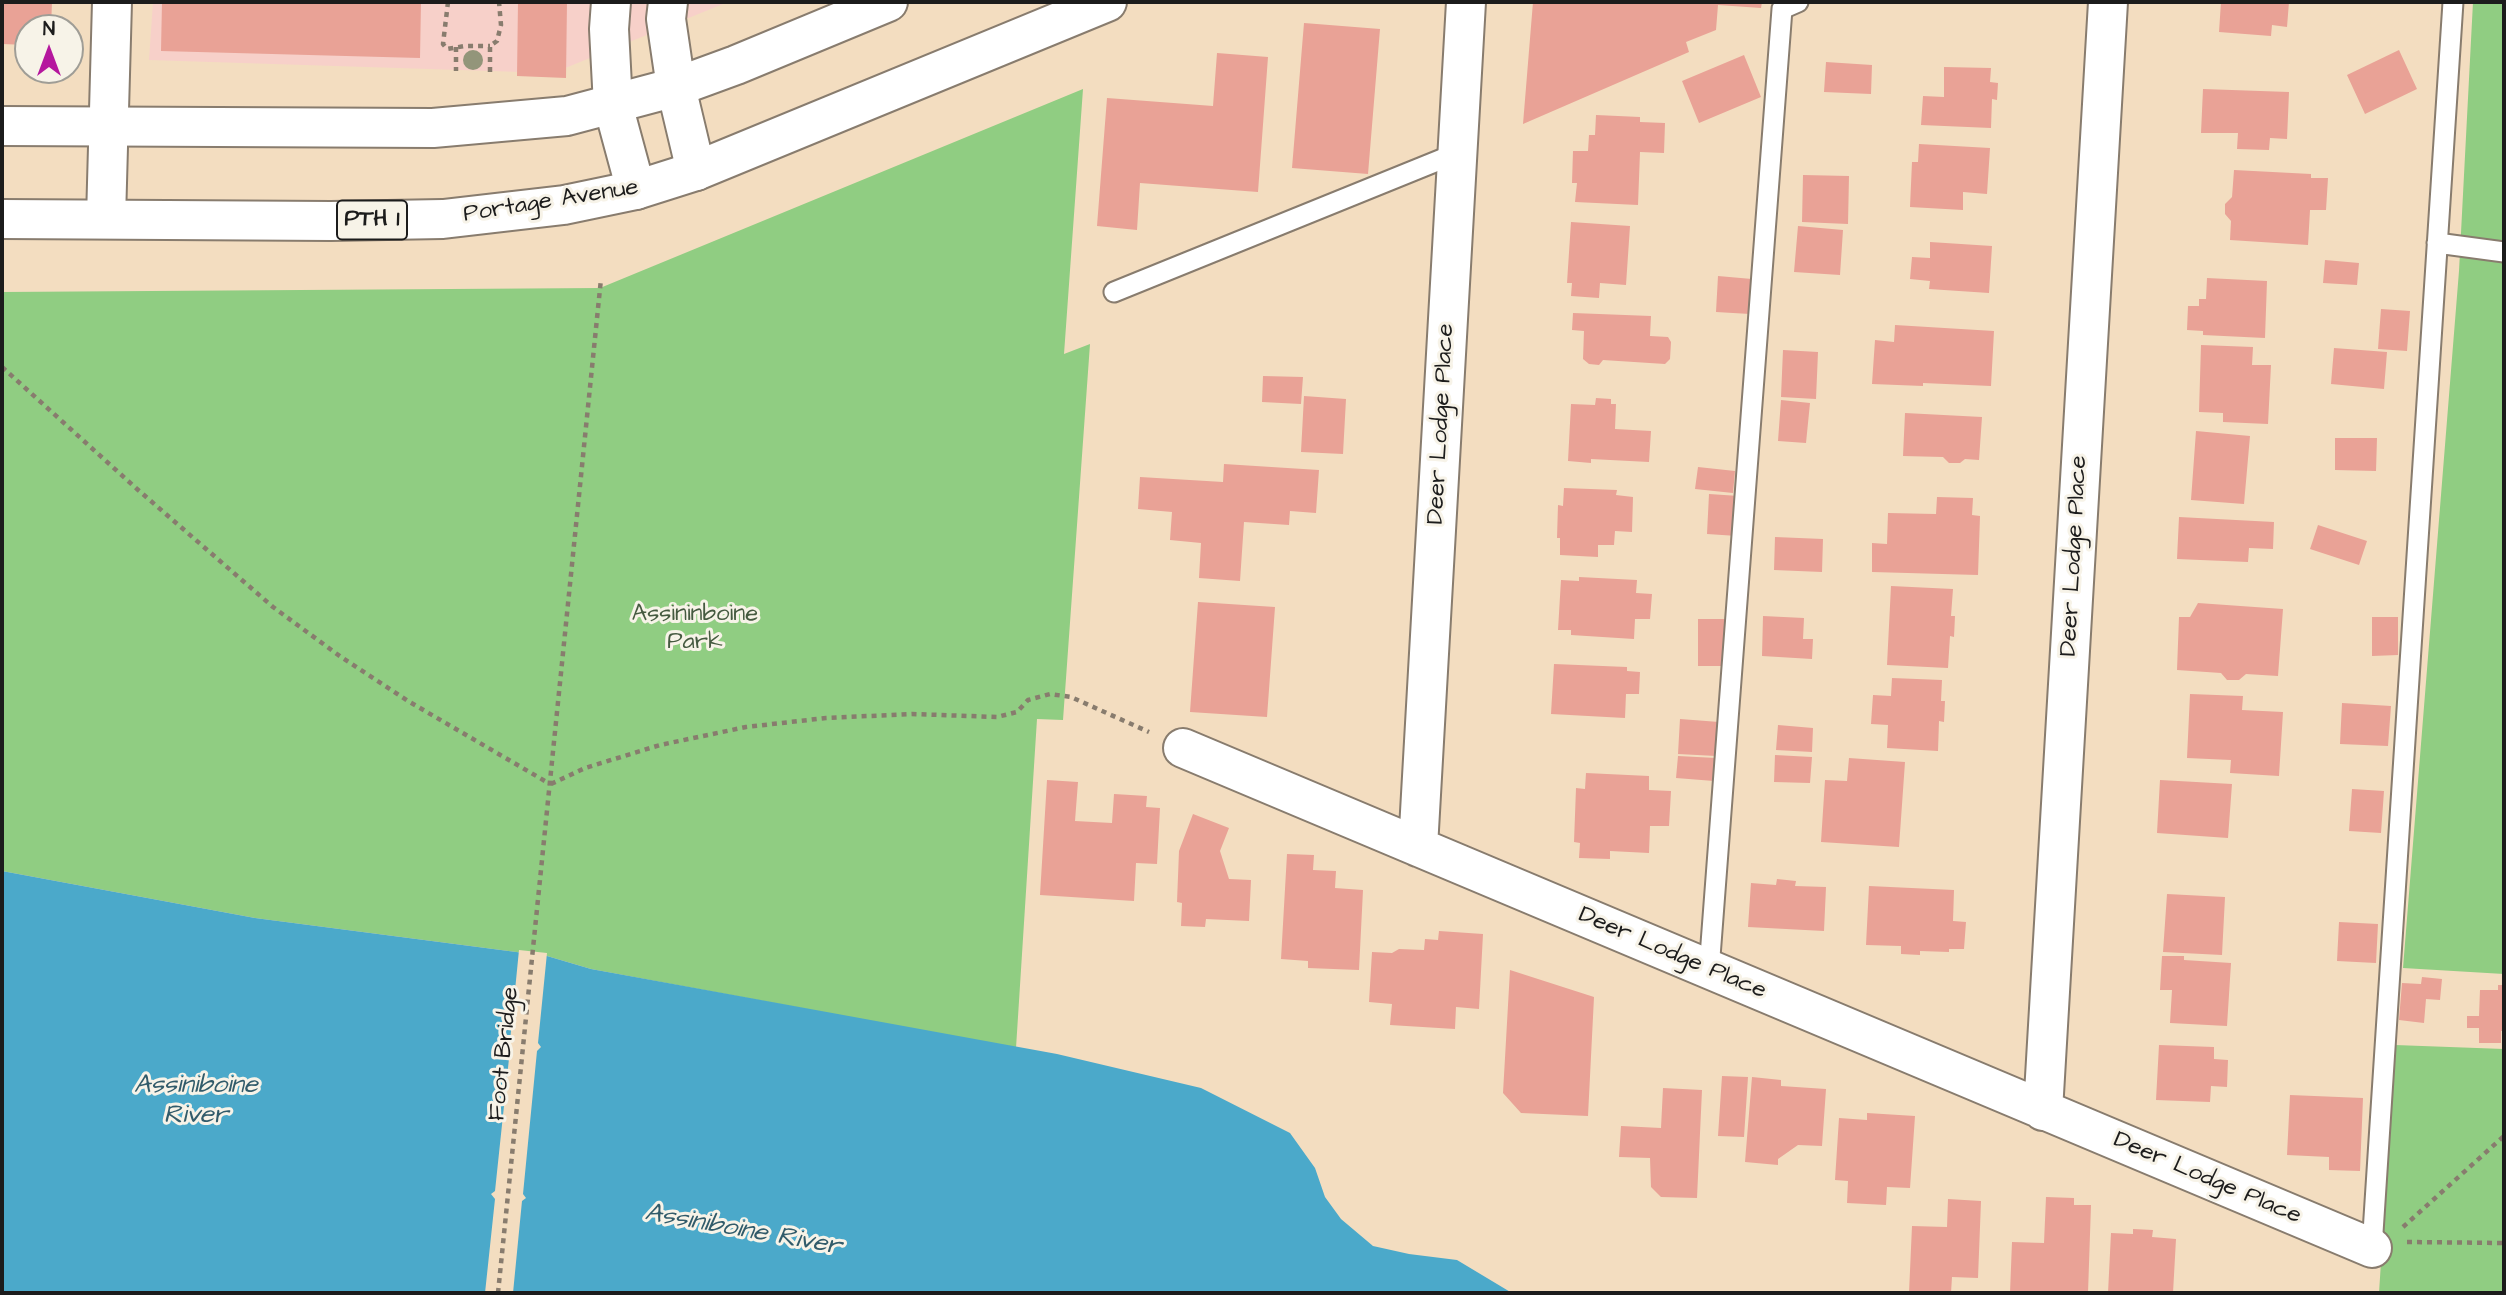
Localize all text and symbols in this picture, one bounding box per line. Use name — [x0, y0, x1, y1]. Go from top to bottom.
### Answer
north arrow — [14, 14, 84, 84]
text: N — [43, 16, 55, 43]
street label: Portage Avenue — [461, 174, 641, 230]
road number: PTH 1 — [337, 200, 407, 240]
street label: Deer Lodge Place — [1422, 323, 1462, 525]
street label: Deer Lodge Place — [2055, 455, 2095, 657]
park label: Assininboine Park — [632, 601, 758, 657]
street label: Deer Lodge Place — [1574, 901, 1770, 1007]
street label: Foot Bridge — [484, 986, 526, 1122]
water label: Assiniboine River — [134, 1071, 258, 1132]
street label: Deer Lodge Place — [2109, 1126, 2305, 1232]
water label: Assiniboine River — [642, 1198, 844, 1264]

